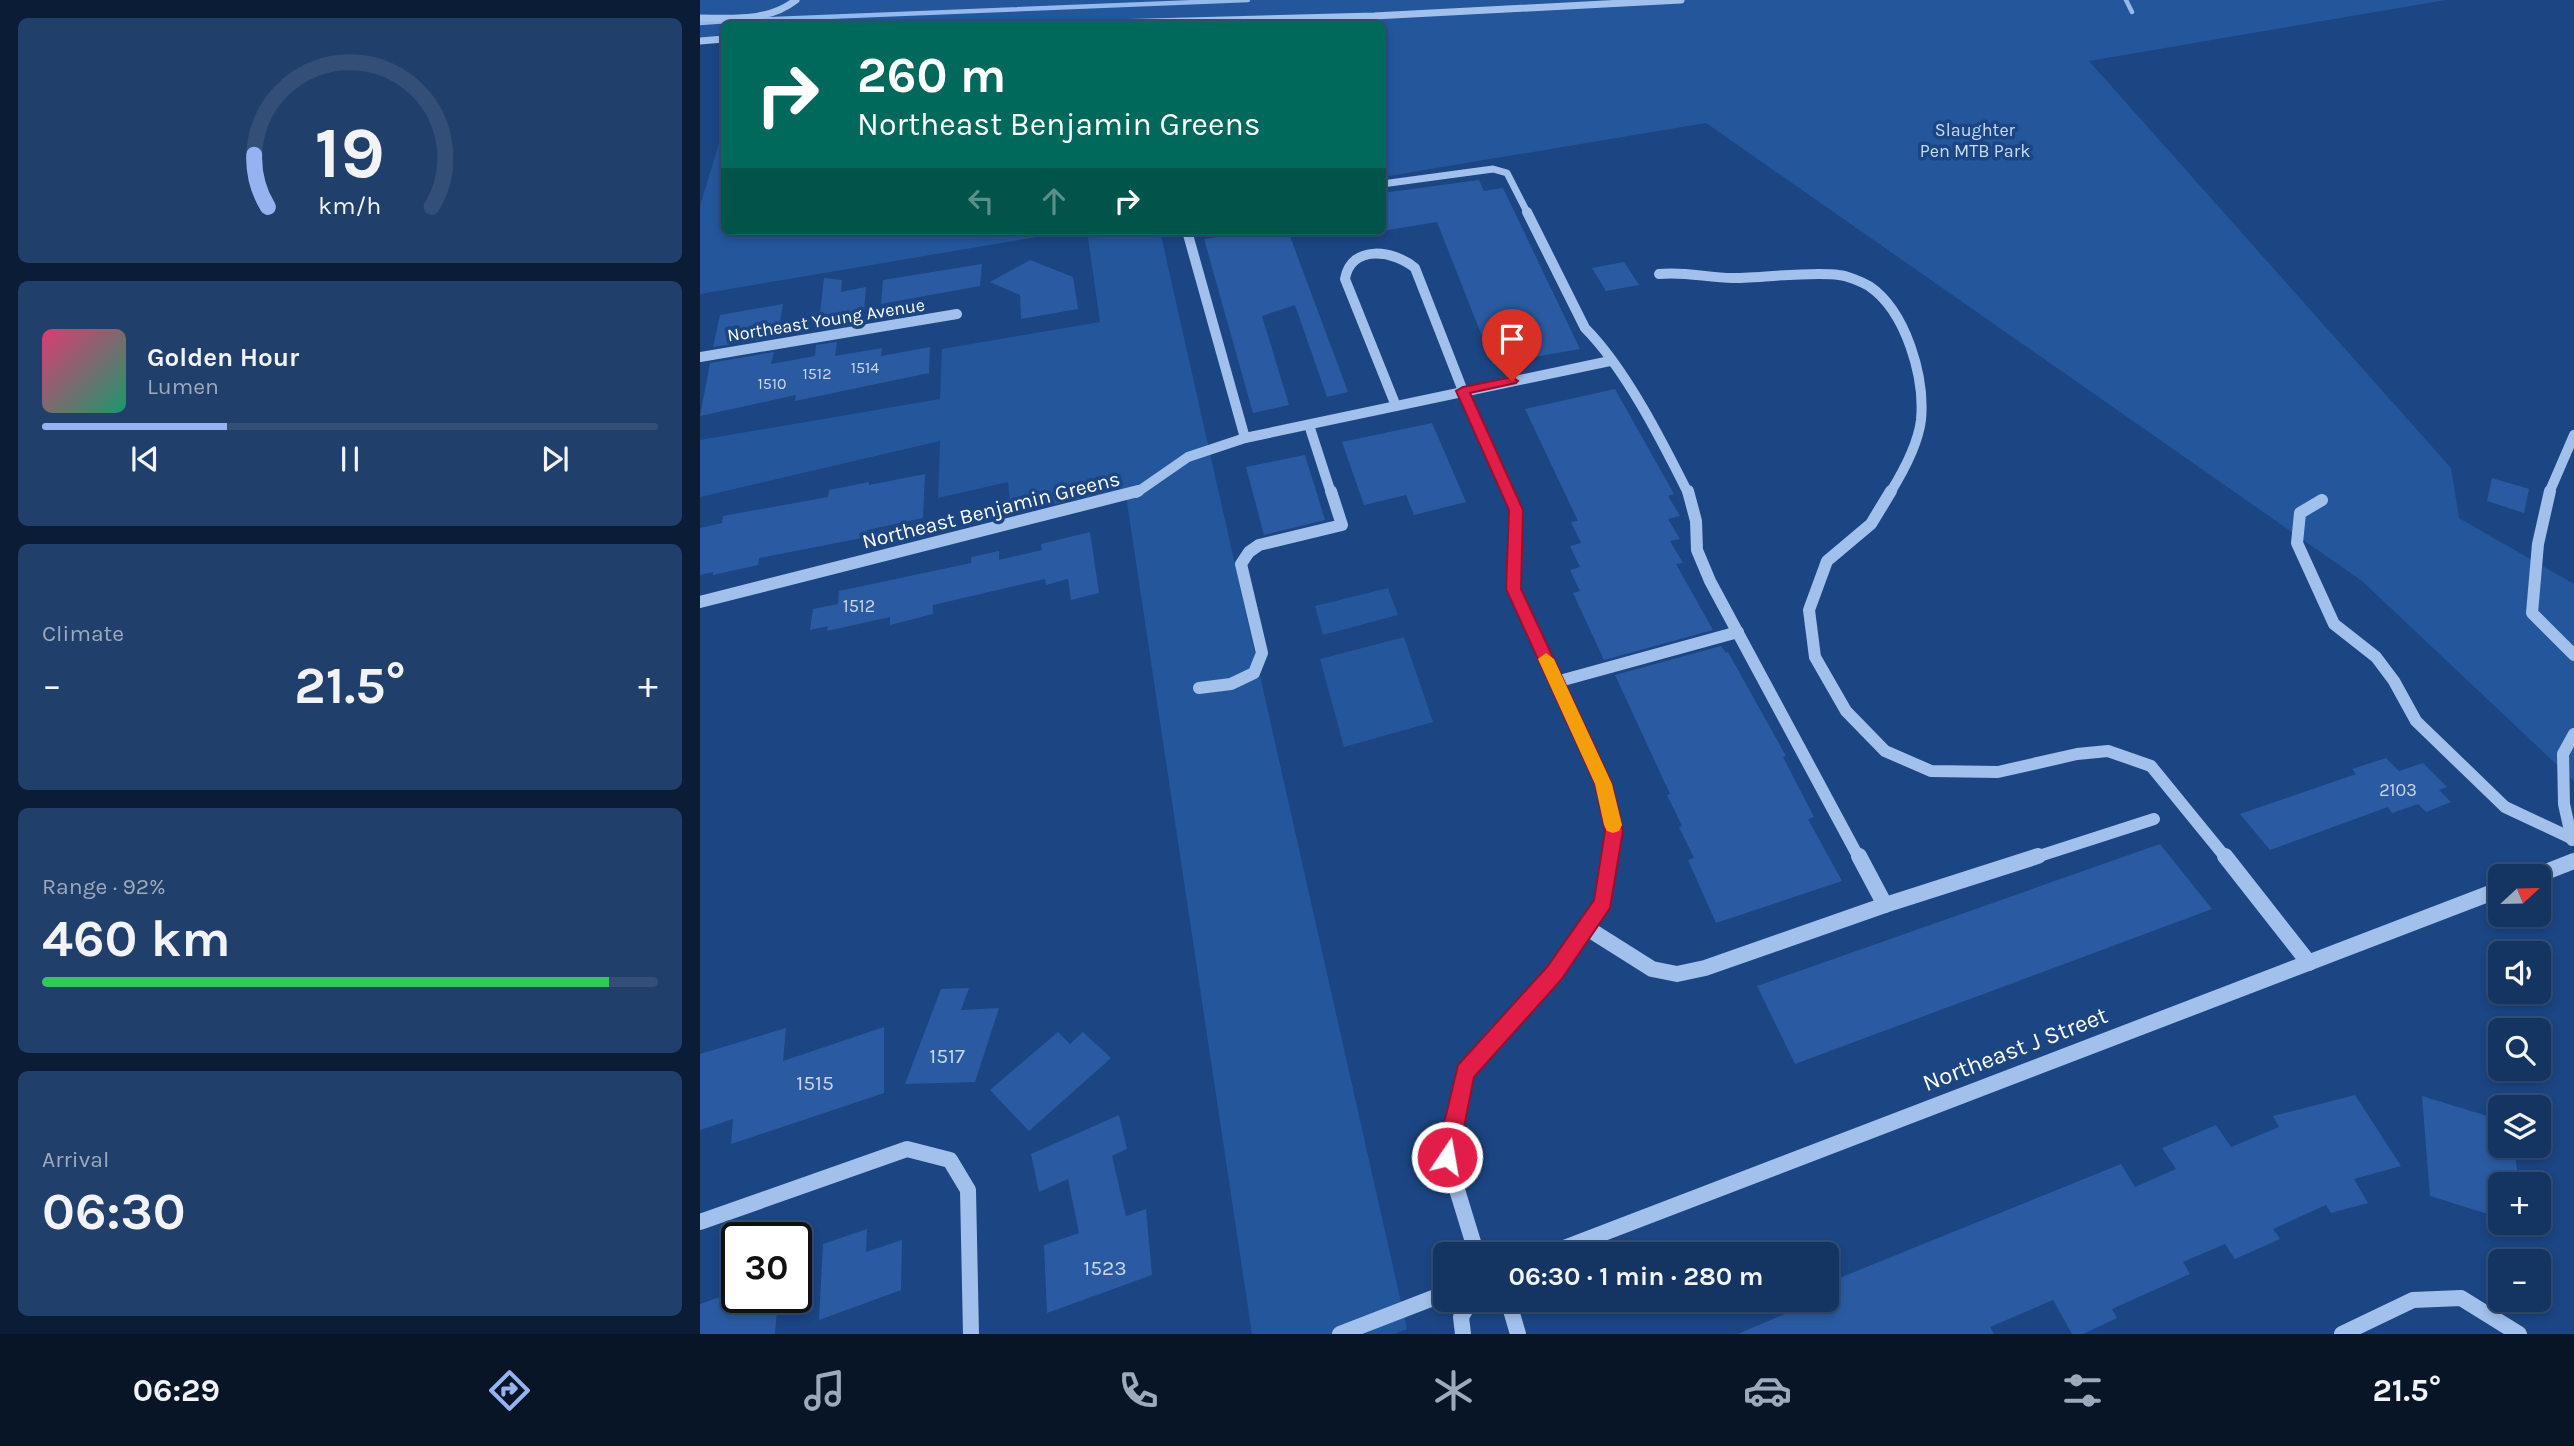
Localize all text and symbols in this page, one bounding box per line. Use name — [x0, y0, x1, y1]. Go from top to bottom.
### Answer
text: 260 m — [857, 47, 1006, 104]
icon: right — [742, 49, 833, 140]
text: Northeast Benjamin Greens — [857, 106, 1261, 143]
text: 19 — [315, 110, 385, 195]
park label: Slaughter Pen MTB Park — [1920, 119, 2030, 162]
icon: left — [962, 182, 1000, 220]
icon: ahead — [1035, 182, 1073, 220]
icon: right — [1108, 182, 1146, 220]
text: km/h — [318, 190, 382, 219]
street label: Northeast Young Avenue — [726, 293, 926, 347]
pin — [1482, 309, 1542, 381]
icon: arrive — [1493, 320, 1531, 358]
text: Golden Hour — [147, 342, 299, 373]
house number: 1514 — [851, 358, 879, 377]
house number: 1512 — [803, 364, 831, 383]
text: Lumen — [147, 373, 219, 400]
house number: 1510 — [757, 374, 787, 393]
icon: previous — [126, 440, 164, 478]
icon: pause — [331, 440, 369, 478]
icon: next — [536, 440, 574, 478]
street label: Northeast Benjamin Greens — [860, 466, 1122, 554]
house number: 1512 — [843, 595, 875, 617]
text: Climate — [42, 620, 124, 647]
text: 21.5° — [294, 655, 406, 716]
text: − — [42, 663, 62, 708]
text: + — [638, 663, 658, 708]
house number: 2103 — [2379, 779, 2417, 801]
north arrow — [2488, 864, 2552, 928]
map controls — [2488, 864, 2551, 1312]
text: Range · 92% — [42, 873, 166, 900]
text: 460 km — [42, 908, 231, 969]
button: sound — [2488, 941, 2551, 1004]
street label: Northeast J Street — [1919, 1001, 2111, 1097]
button: search — [2488, 1018, 2551, 1081]
house number: 1517 — [929, 1044, 965, 1068]
house number: 1515 — [796, 1071, 834, 1095]
button: layers — [2488, 1095, 2551, 1158]
position arrow — [1410, 1120, 1484, 1194]
text: Arrival — [42, 1146, 109, 1173]
button: + — [2488, 1172, 2551, 1235]
text: 06:30 — [42, 1181, 186, 1242]
speed limit sign: 30 — [721, 1222, 812, 1313]
button: − — [2488, 1249, 2551, 1312]
house number: 1523 — [1083, 1256, 1127, 1280]
text: 06:30 · 1 min · 280 m — [1509, 1261, 1763, 1292]
icon: directions — [485, 1366, 534, 1415]
icon: music — [800, 1366, 849, 1415]
icon: phone — [1114, 1366, 1163, 1415]
icon: climate — [1429, 1366, 1478, 1415]
icon: car — [1743, 1366, 1792, 1415]
icon: filters — [2058, 1366, 2107, 1415]
text: 06:29 — [133, 1372, 220, 1409]
text: 21.5° — [2372, 1372, 2441, 1409]

